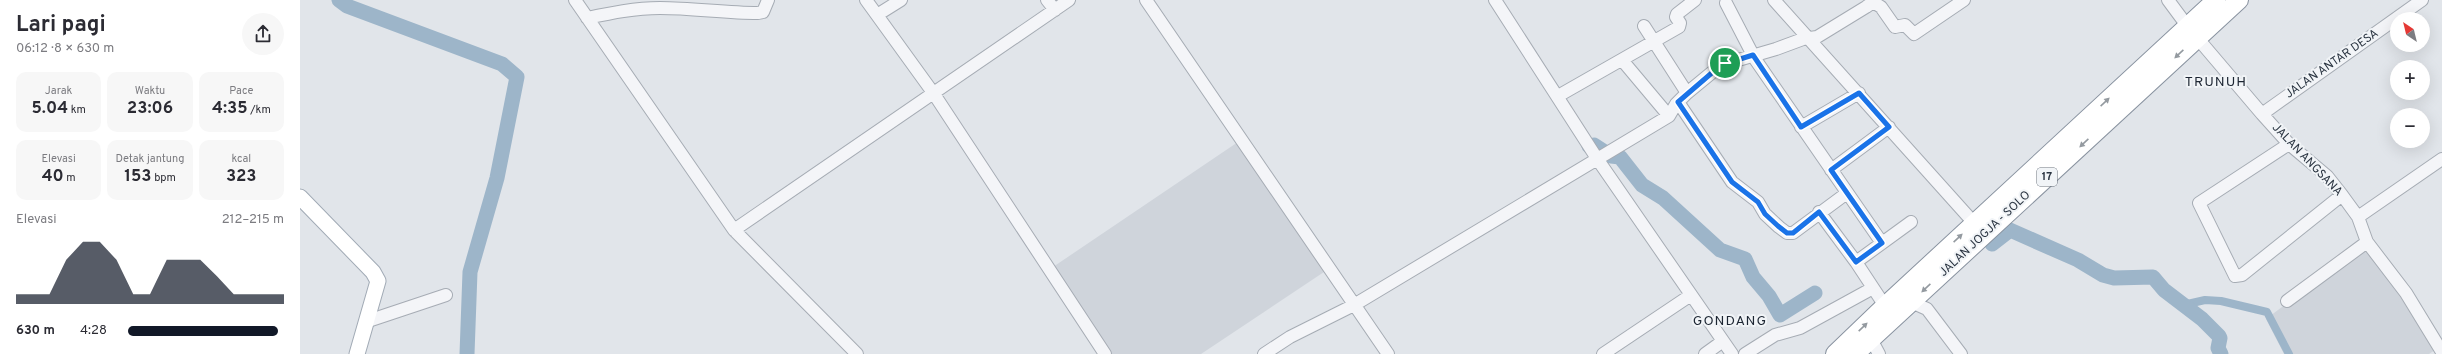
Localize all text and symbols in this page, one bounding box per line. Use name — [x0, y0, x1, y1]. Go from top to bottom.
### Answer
text: Lari pagi — [16, 12, 106, 39]
north arrow — [2390, 12, 2430, 52]
map controls — [2390, 12, 2430, 148]
button: share — [242, 13, 284, 55]
street label: JALAN ANTAR DESA — [2282, 26, 2382, 102]
text: 06:12 · 8 × 630 m — [16, 41, 114, 57]
pin — [1708, 46, 1742, 80]
one-way arrow — [2174, 50, 2184, 59]
icon: arrive — [1714, 52, 1736, 74]
button: + — [2390, 60, 2430, 100]
district label: TRUNUH — [2185, 74, 2247, 91]
text: Jarak — [45, 84, 72, 98]
text: Waktu — [135, 84, 165, 98]
text: Pace — [229, 84, 253, 98]
text: 5.04 — [31, 98, 68, 120]
text: 23:06 — [127, 98, 173, 120]
text: 4:35 — [212, 98, 248, 120]
one-way arrow — [2100, 98, 2110, 107]
text: km — [68, 103, 86, 117]
text: /km — [248, 103, 271, 117]
button: − — [2390, 108, 2430, 148]
street label: JALAN ANGSANA — [2268, 120, 2346, 200]
one-way arrow — [2078, 138, 2089, 147]
text: Elevasi — [42, 152, 76, 166]
text: Detak jantung — [116, 152, 184, 166]
text: kcal — [232, 152, 251, 166]
text: 40 — [42, 166, 64, 188]
text: 153 — [124, 166, 152, 188]
text: 323 — [226, 166, 257, 188]
road number: 17 — [2037, 168, 2057, 186]
text: m — [64, 171, 76, 185]
text: bpm — [152, 171, 176, 185]
street label: JALAN JOGJA - SOLO — [1936, 188, 2034, 280]
text: Elevasi — [16, 212, 57, 228]
text: 212–215 m — [222, 212, 284, 228]
one-way arrow — [1953, 233, 1963, 243]
one-way arrow — [1922, 283, 1931, 292]
district label: GONDANG — [1693, 313, 1767, 330]
one-way arrow — [1858, 322, 1868, 332]
text: 630 m — [16, 323, 55, 339]
text: 4:28 — [80, 323, 107, 339]

